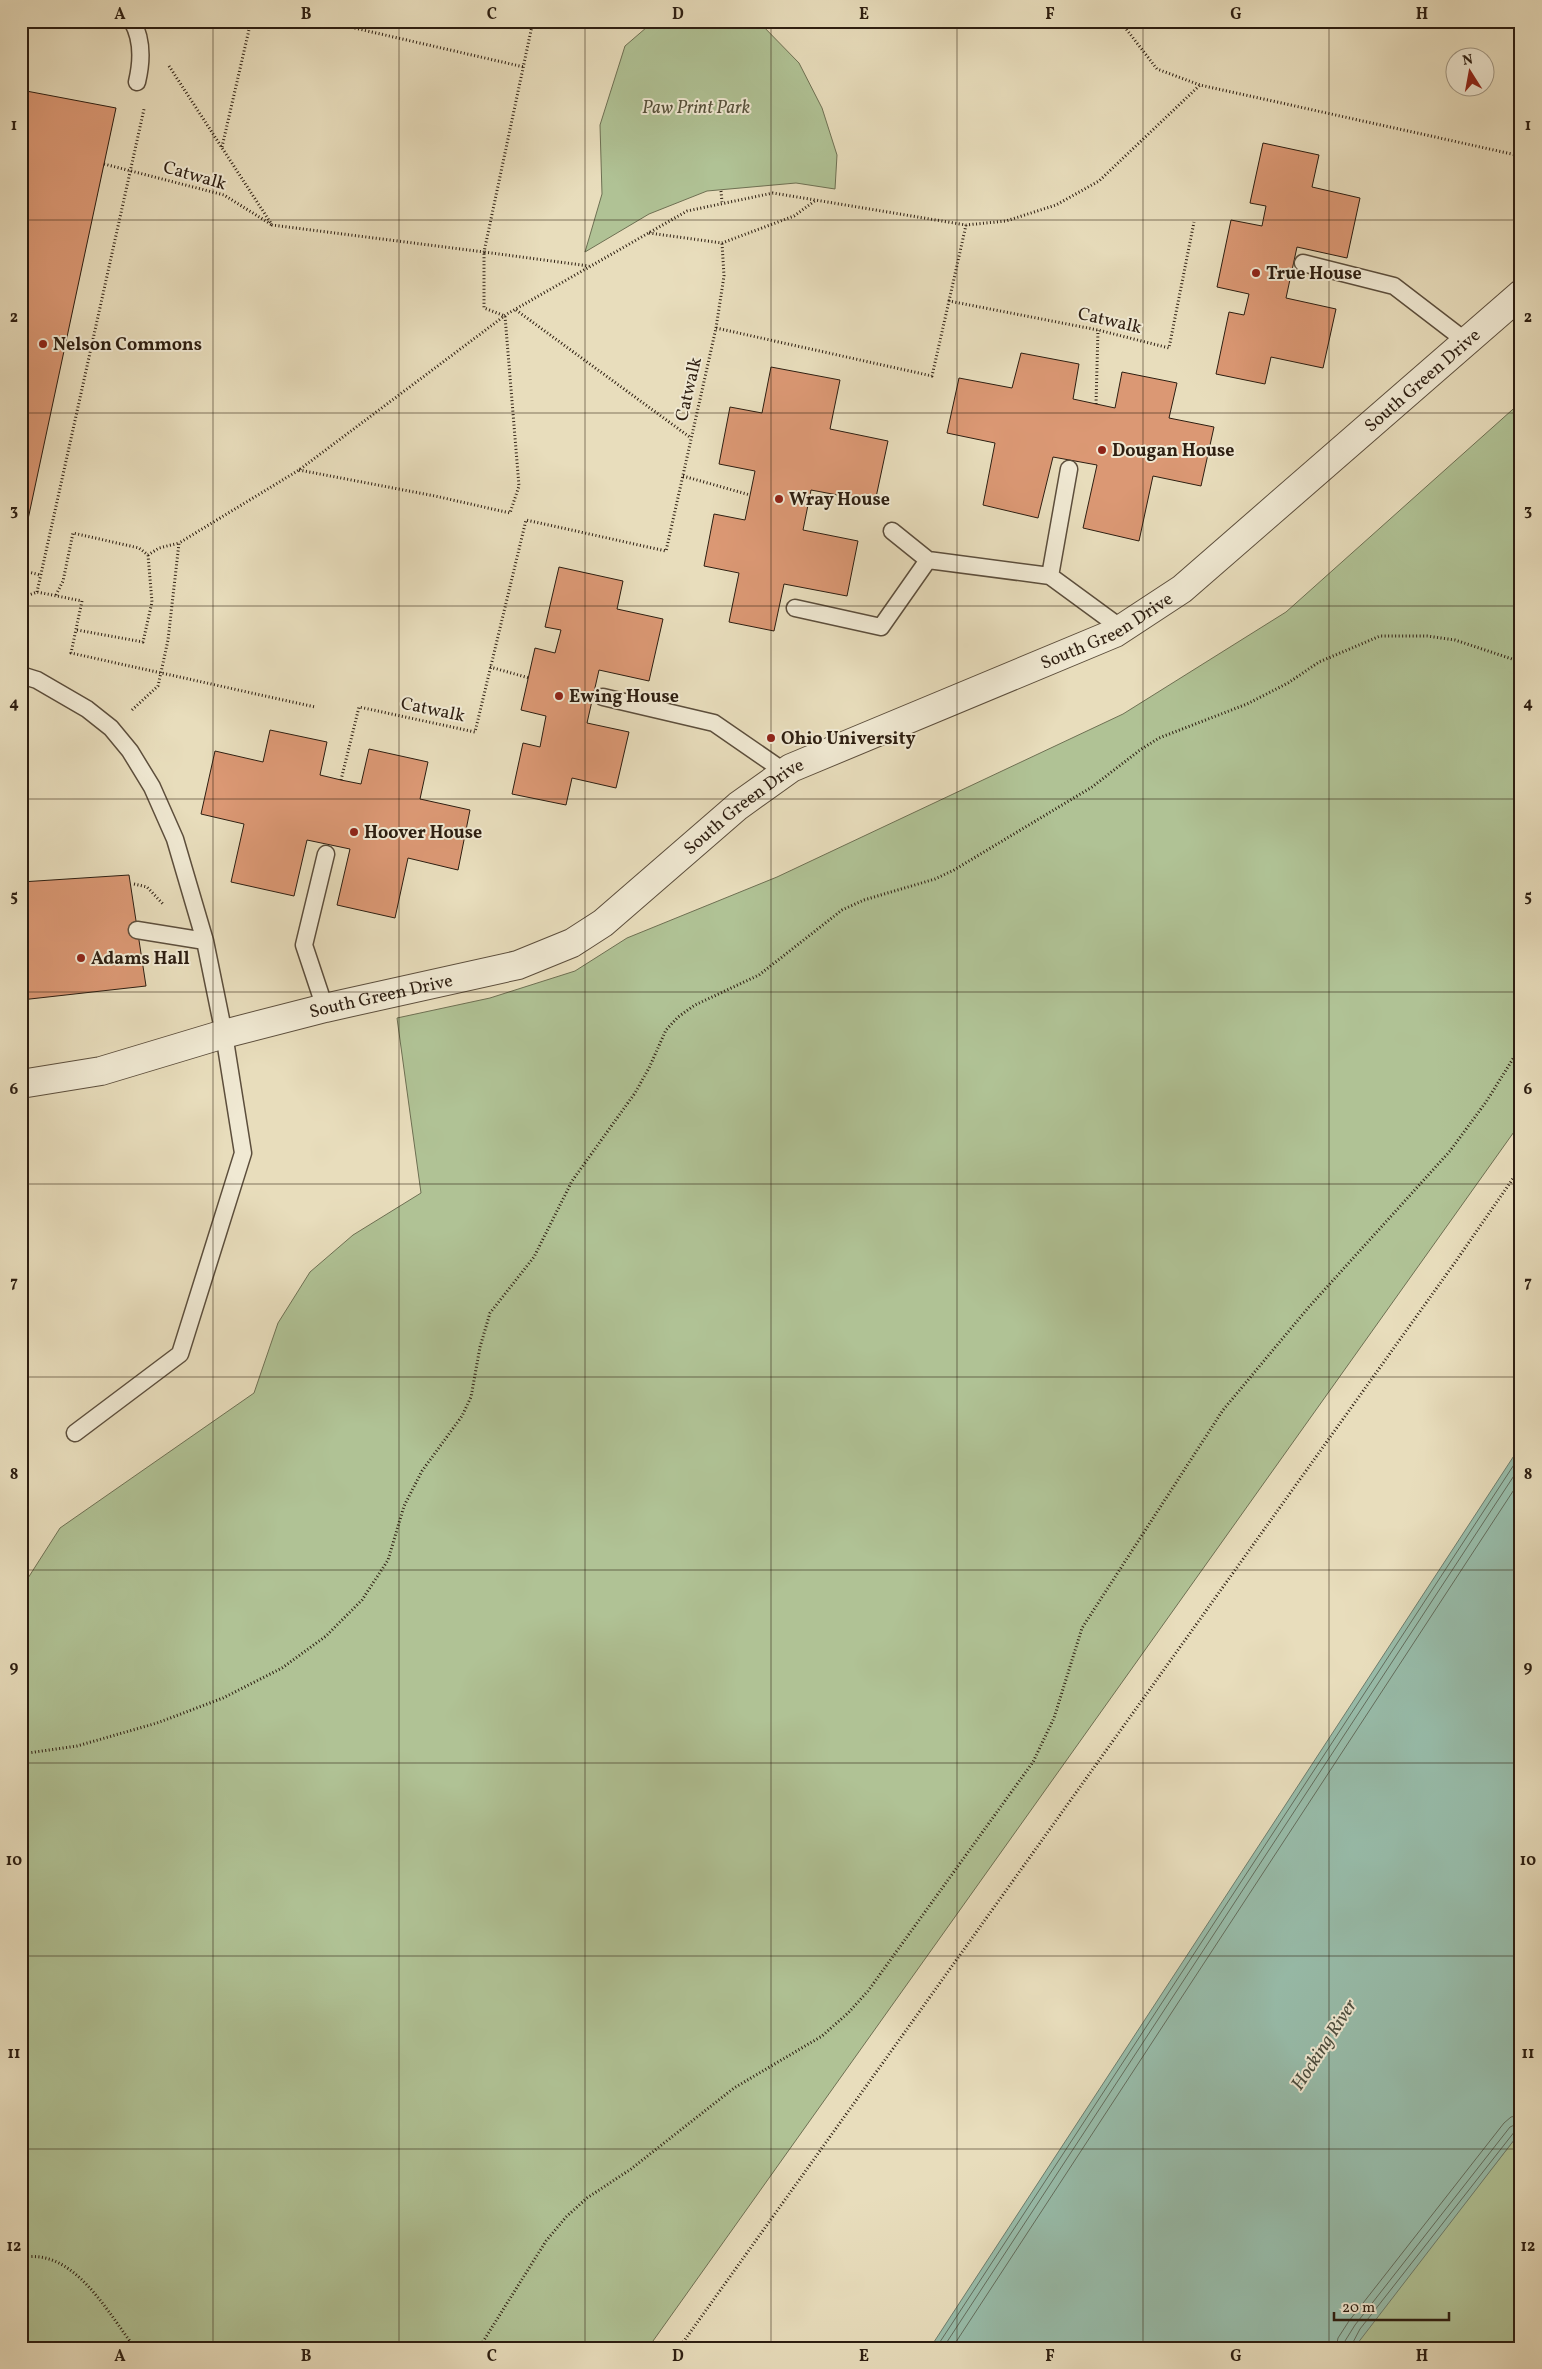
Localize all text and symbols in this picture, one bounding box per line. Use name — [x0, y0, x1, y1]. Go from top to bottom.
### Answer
text: A — [114, 4, 126, 26]
text: B — [301, 4, 312, 26]
text: C — [487, 4, 497, 26]
text: D — [672, 4, 684, 26]
text: E — [859, 4, 869, 26]
text: F — [1045, 4, 1055, 26]
text: G — [1230, 4, 1242, 26]
text: H — [1416, 4, 1428, 26]
north arrow — [1444, 48, 1494, 98]
text: N — [1461, 50, 1475, 71]
park label: Paw Print Park — [642, 96, 750, 121]
text: 1 — [11, 115, 17, 137]
text: 1 — [1525, 115, 1531, 137]
street label: Catwalk — [160, 155, 229, 197]
place label: True House — [1266, 262, 1362, 287]
marker: True House — [1250, 267, 1262, 279]
street label: Catwalk — [1075, 302, 1144, 341]
text: 2 — [10, 307, 18, 329]
text: 2 — [1524, 307, 1532, 329]
street label: South Green Drive — [1360, 324, 1487, 439]
place label: Nelson Commons — [53, 333, 202, 358]
marker: Nelson Commons — [37, 338, 49, 350]
street label: Catwalk — [670, 355, 709, 424]
place label: Dougan House — [1112, 439, 1235, 464]
marker: Dougan House — [1096, 444, 1108, 456]
place label: Wray House — [789, 488, 890, 513]
marker: Wray House — [773, 493, 785, 505]
text: 3 — [10, 500, 18, 522]
text: 3 — [1524, 500, 1532, 522]
street label: South Green Drive — [1037, 587, 1178, 677]
place label: Ewing House — [569, 685, 679, 710]
marker: Ewing House — [553, 690, 565, 702]
street label: Catwalk — [398, 691, 467, 729]
text: 4 — [9, 693, 19, 715]
text: 4 — [1523, 693, 1533, 715]
place label: Ohio University — [781, 727, 916, 752]
marker: Ohio University — [765, 732, 777, 744]
street label: South Green Drive — [679, 753, 808, 862]
place label: Hoover House — [364, 821, 482, 846]
marker: Hoover House — [348, 826, 360, 838]
text: 5 — [10, 886, 18, 908]
text: 5 — [1524, 886, 1532, 908]
place label: Adams Hall — [91, 947, 190, 972]
marker: Adams Hall — [75, 952, 87, 964]
street label: South Green Drive — [307, 969, 455, 1026]
text: 6 — [10, 1079, 19, 1101]
text: 6 — [1524, 1079, 1533, 1101]
text: 7 — [10, 1272, 18, 1294]
text: 7 — [1524, 1272, 1532, 1294]
text: 8 — [10, 1464, 18, 1486]
text: 8 — [1524, 1464, 1532, 1486]
text: 9 — [10, 1657, 19, 1679]
text: 9 — [1524, 1657, 1533, 1679]
text: 10 — [6, 1850, 22, 1872]
text: 10 — [1520, 1850, 1536, 1872]
water label: Hocking River — [1285, 1994, 1364, 2096]
text: 11 — [8, 2043, 20, 2065]
text: 11 — [1522, 2043, 1534, 2065]
text: 12 — [7, 2236, 21, 2258]
text: 12 — [1521, 2236, 1535, 2258]
scale bar — [1334, 2289, 1450, 2321]
text: 20 m — [1342, 2298, 1375, 2319]
text: A — [114, 2346, 126, 2368]
text: B — [301, 2346, 312, 2368]
text: C — [487, 2346, 497, 2368]
text: D — [672, 2346, 684, 2368]
text: E — [859, 2346, 869, 2368]
text: F — [1045, 2346, 1055, 2368]
text: G — [1230, 2346, 1242, 2368]
text: H — [1416, 2346, 1428, 2368]

